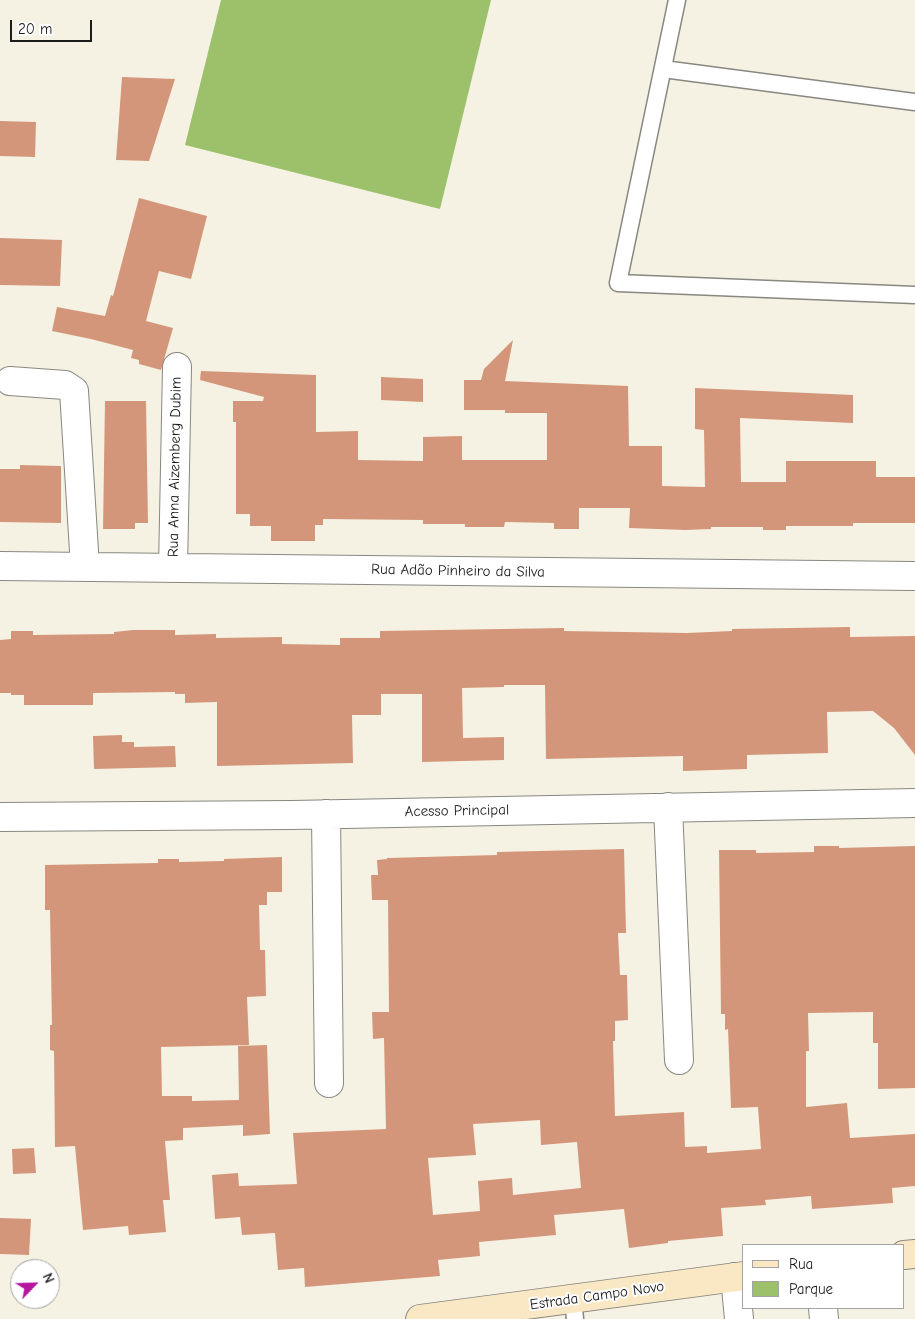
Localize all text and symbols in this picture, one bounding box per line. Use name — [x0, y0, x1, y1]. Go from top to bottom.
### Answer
scale bar — [12, 10, 95, 42]
text: 20 m — [18, 20, 52, 38]
street label: Rua Anna Aizemberg Dubim — [164, 377, 186, 557]
street label: Rua Adão Pinheiro da Silva — [371, 560, 545, 582]
street label: Acesso Principal — [405, 801, 509, 821]
legend — [742, 1244, 905, 1309]
text: Rua — [789, 1255, 813, 1273]
north arrow — [10, 1259, 60, 1309]
text: N — [39, 1270, 58, 1286]
street label: Estrada Campo Novo — [529, 1278, 665, 1314]
text: Parque — [789, 1280, 833, 1298]

